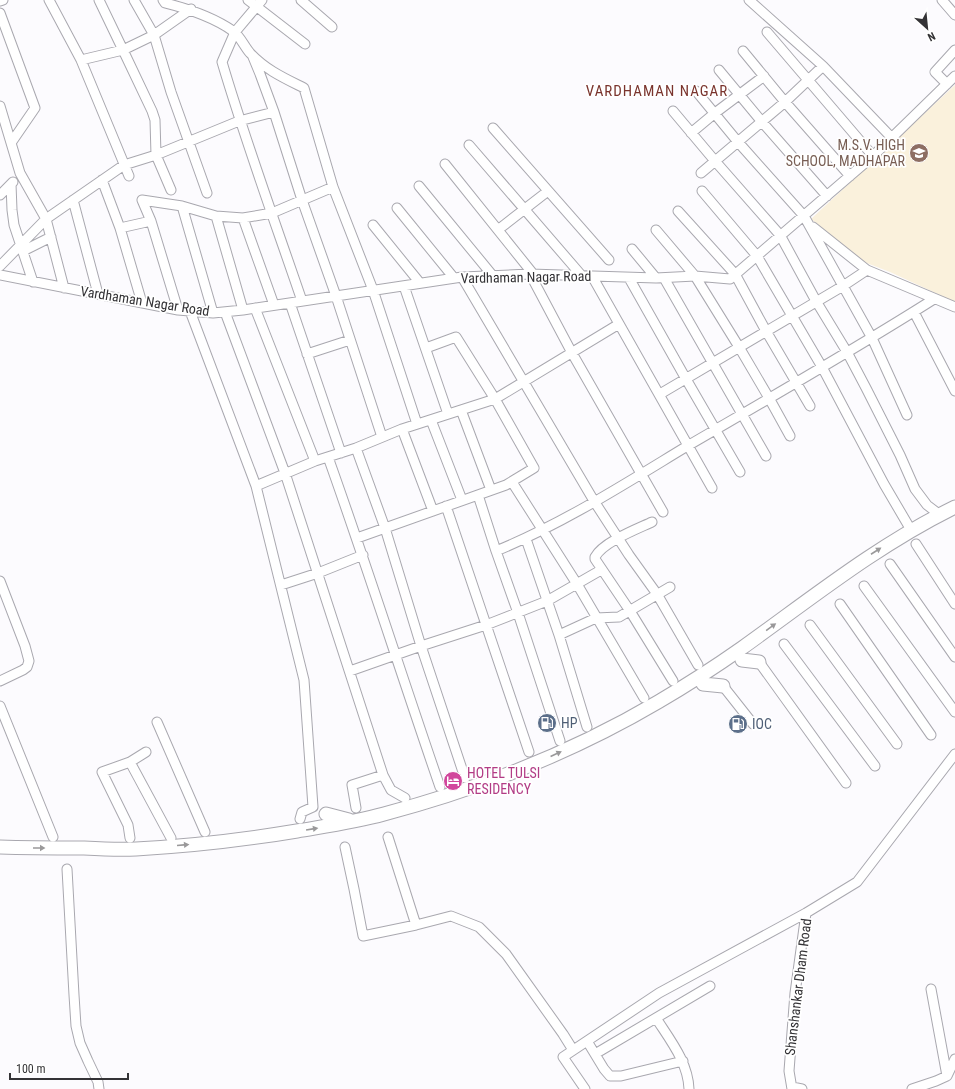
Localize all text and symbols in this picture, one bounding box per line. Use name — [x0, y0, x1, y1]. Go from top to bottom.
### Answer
north arrow — [907, 8, 947, 48]
text: N — [925, 29, 937, 44]
district label: VARDHAMAN NAGAR — [586, 82, 728, 100]
place label: M.S.V. HIGH SCHOOL, MADHAPAR — [786, 137, 906, 169]
school or university icon: M.S.V. HIGH SCHOOL, MADHAPAR — [908, 142, 930, 164]
street label: Vardhaman Nagar Road — [461, 268, 591, 286]
street label: Vardhaman Nagar Road — [79, 283, 211, 319]
one-way arrow — [871, 548, 882, 555]
one-way arrow — [765, 623, 776, 631]
fuel station icon: HP — [536, 712, 558, 734]
fuel station icon: IOC — [727, 713, 749, 735]
place label: HP — [561, 715, 578, 731]
place label: IOC — [752, 716, 772, 732]
one-way arrow — [550, 751, 562, 757]
place label: HOTEL TULSI RESIDENCY — [467, 765, 540, 797]
hotel icon: HOTEL TULSI RESIDENCY — [442, 770, 464, 792]
one-way arrow — [306, 825, 318, 831]
one-way arrow — [177, 842, 189, 849]
one-way arrow — [33, 845, 46, 851]
street label: Shanshankar Dham Road — [782, 918, 814, 1056]
scale bar — [10, 1055, 128, 1081]
text: 100 m — [16, 1062, 46, 1076]

